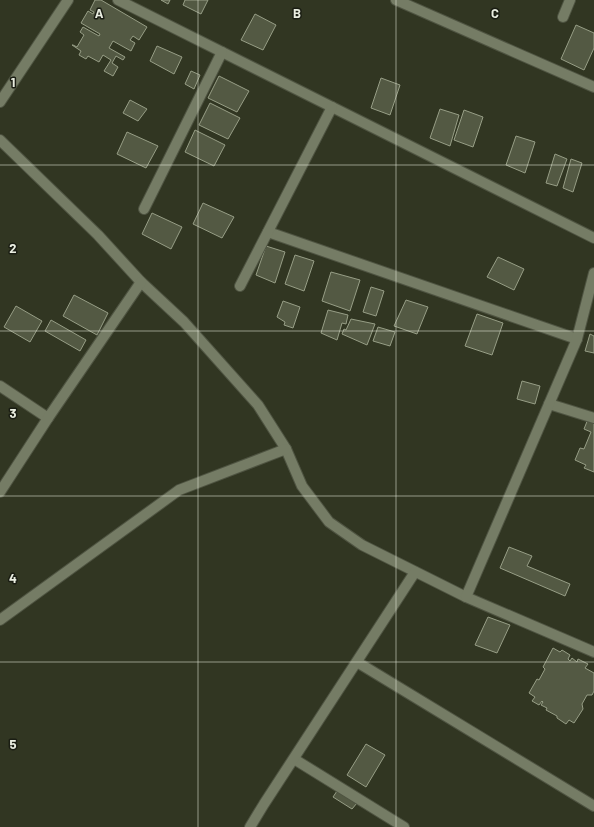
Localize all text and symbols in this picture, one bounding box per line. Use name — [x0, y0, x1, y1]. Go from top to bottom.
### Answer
text: A — [95, 5, 104, 21]
text: B — [293, 5, 301, 21]
text: C — [491, 5, 499, 21]
text: 1 — [11, 74, 15, 90]
text: 2 — [9, 240, 17, 256]
text: 3 — [9, 405, 17, 421]
text: 4 — [9, 570, 17, 586]
text: 5 — [9, 736, 17, 752]

